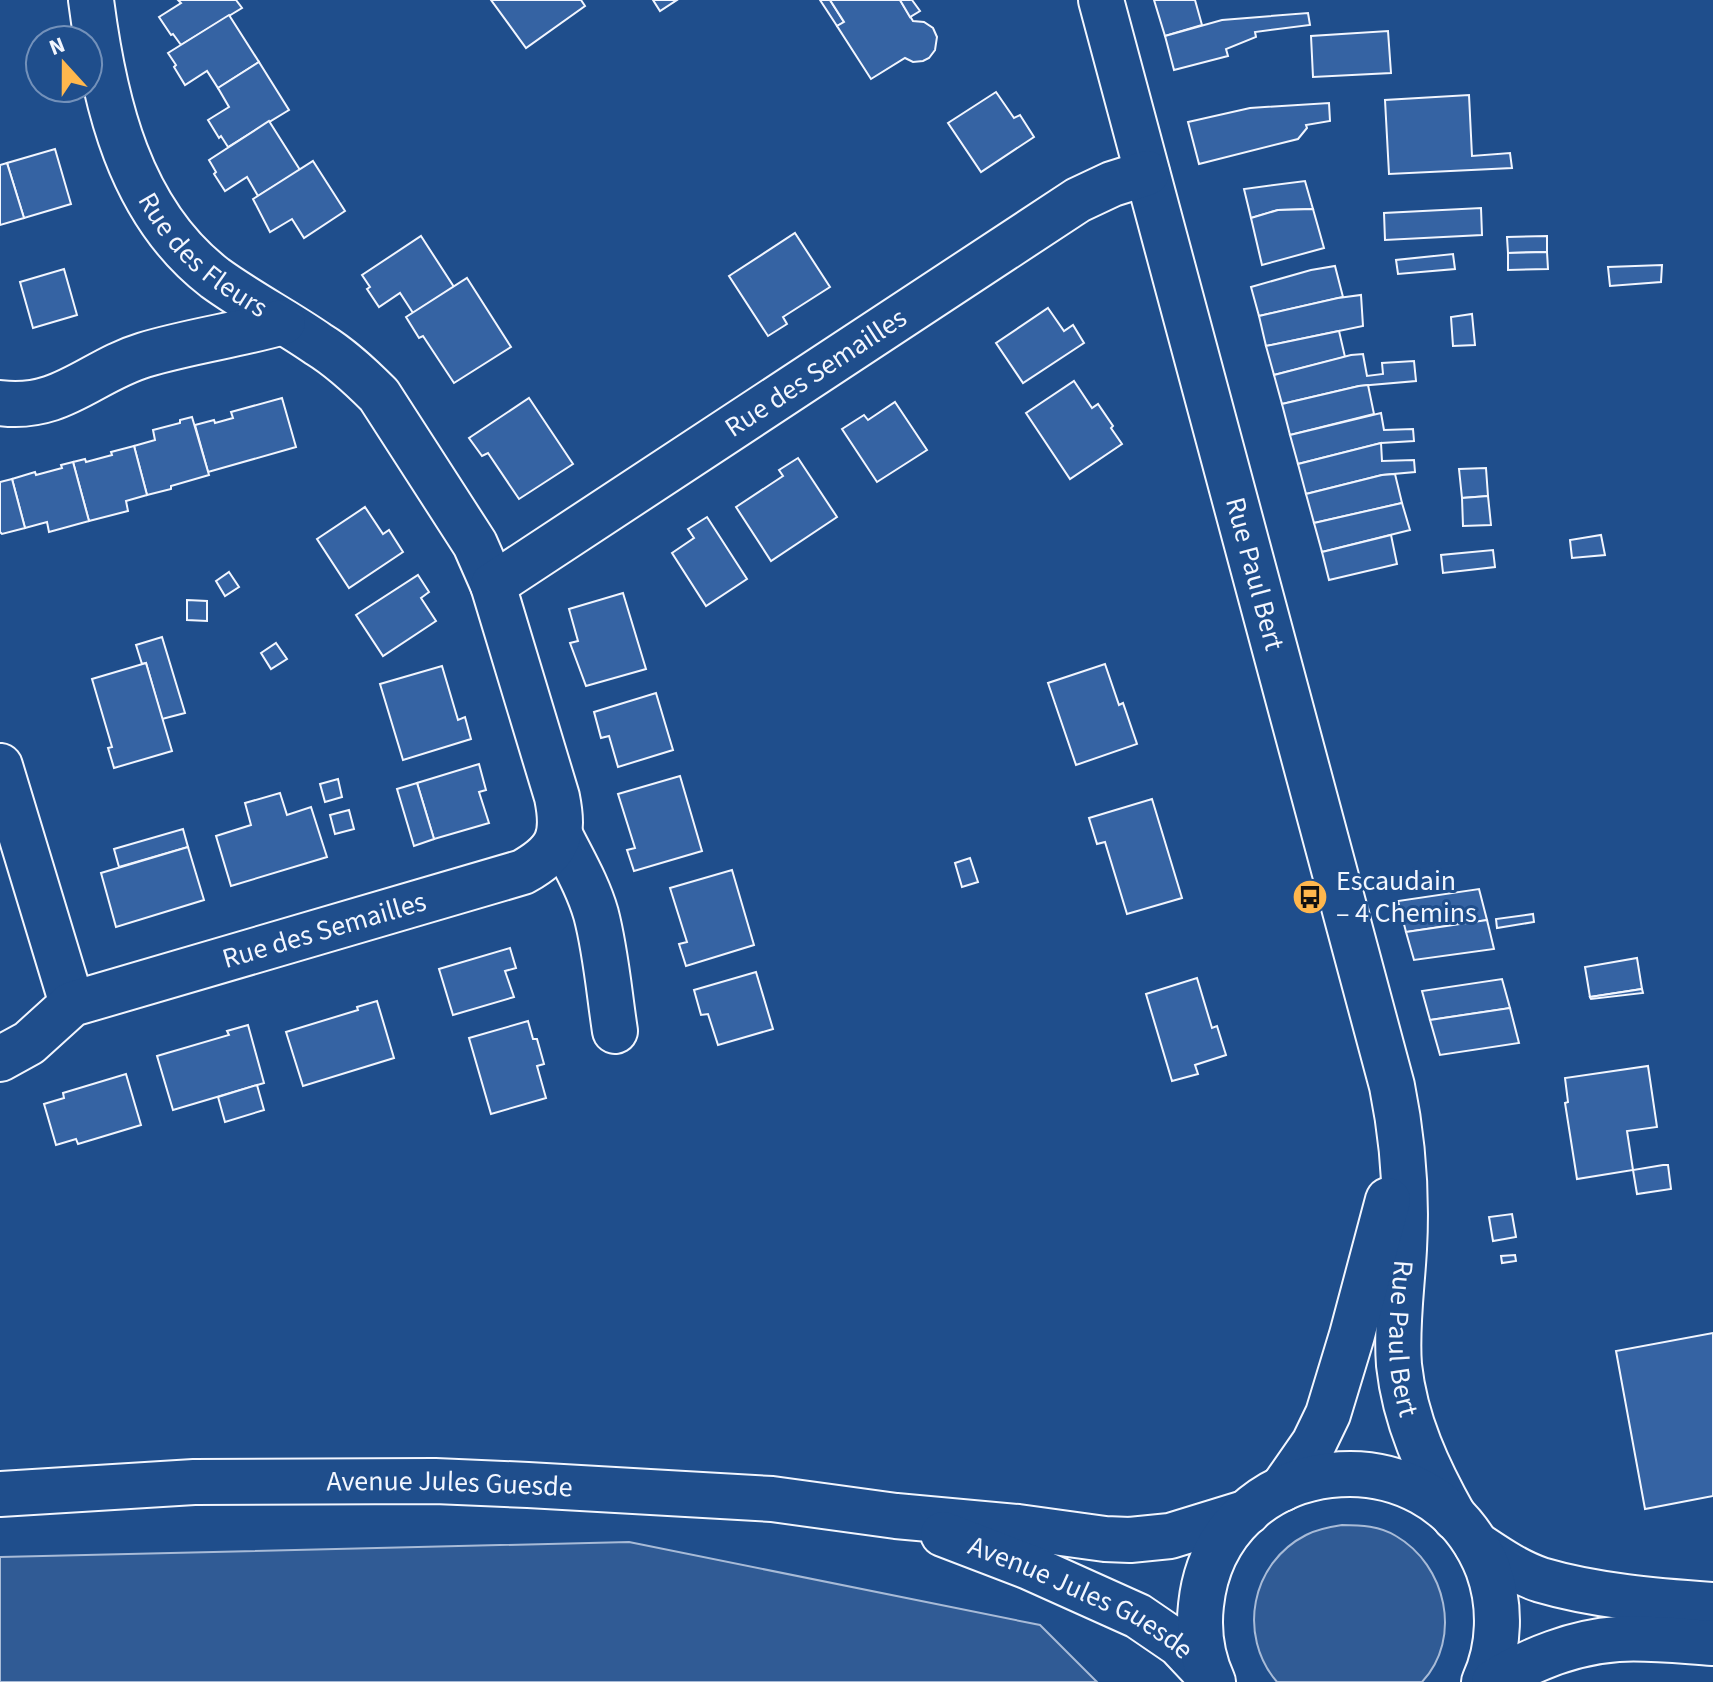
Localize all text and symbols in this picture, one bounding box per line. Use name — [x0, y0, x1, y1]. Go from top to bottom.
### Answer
north arrow — [24, 24, 104, 104]
text: N — [45, 29, 70, 64]
street label: Rue des Fleurs — [128, 185, 275, 328]
street label: Rue des Semailles — [717, 298, 915, 447]
street label: Rue Paul Bert — [1215, 493, 1295, 655]
place label: Escaudain – 4 Chemins — [1336, 861, 1477, 933]
bus stop icon: Escaudain – 4 Chemins — [1291, 878, 1329, 916]
street label: Rue des Semailles — [218, 881, 431, 979]
street label: Rue Paul Bert — [1378, 1259, 1429, 1422]
street label: Avenue Jules Guesde — [326, 1461, 574, 1508]
street label: Avenue Jules Guesde — [963, 1526, 1203, 1668]

